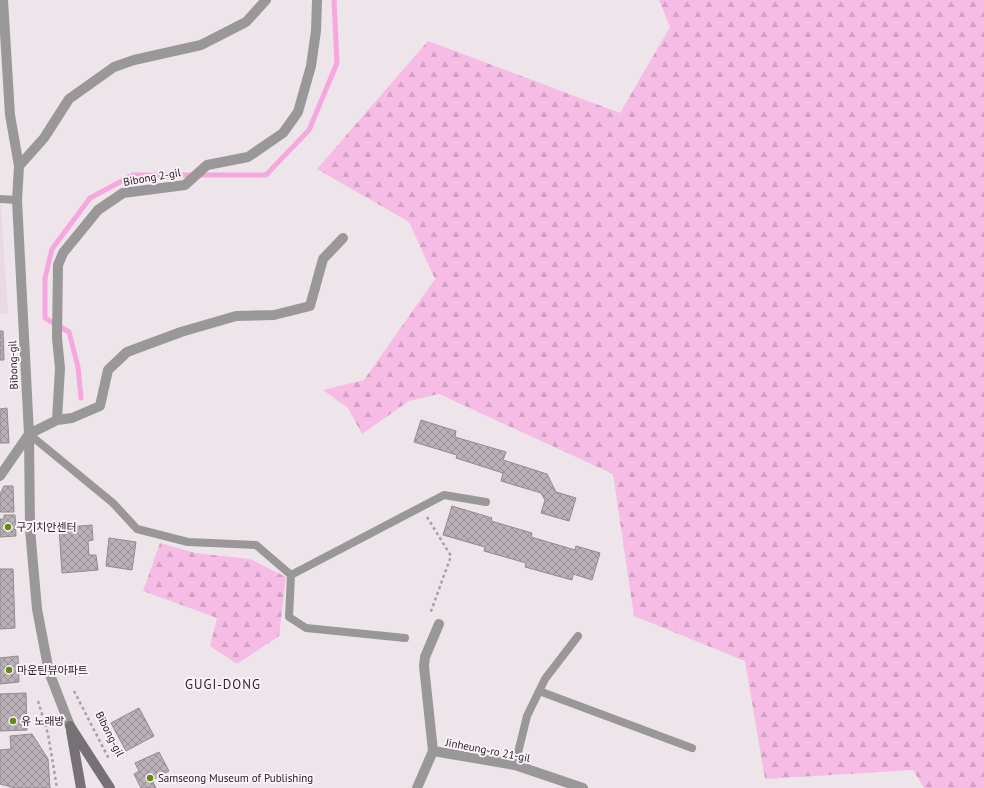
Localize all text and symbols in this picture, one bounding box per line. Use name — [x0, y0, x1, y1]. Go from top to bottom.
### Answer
street label: Bibong 2-gil — [122, 165, 183, 189]
street label: Bibong-gil — [5, 339, 21, 390]
place label: 구기치안센터 — [16, 520, 77, 534]
marker: 구기치안센터 — [3, 522, 13, 532]
place label: 마운틴뷰아파트 — [17, 663, 88, 677]
marker: 마운틴뷰아파트 — [4, 665, 14, 675]
district label: GUGI-DONG — [185, 676, 261, 693]
street label: Bibong-gil — [93, 709, 128, 760]
place label: 유 노래방 — [21, 714, 64, 728]
marker: 유 노래방 — [8, 716, 18, 726]
street label: Jinheung-ro 21-gil — [443, 735, 532, 765]
place label: Samseong Museum of Publishing — [158, 771, 313, 785]
marker: Samseong Museum of Publishing — [145, 773, 155, 783]

